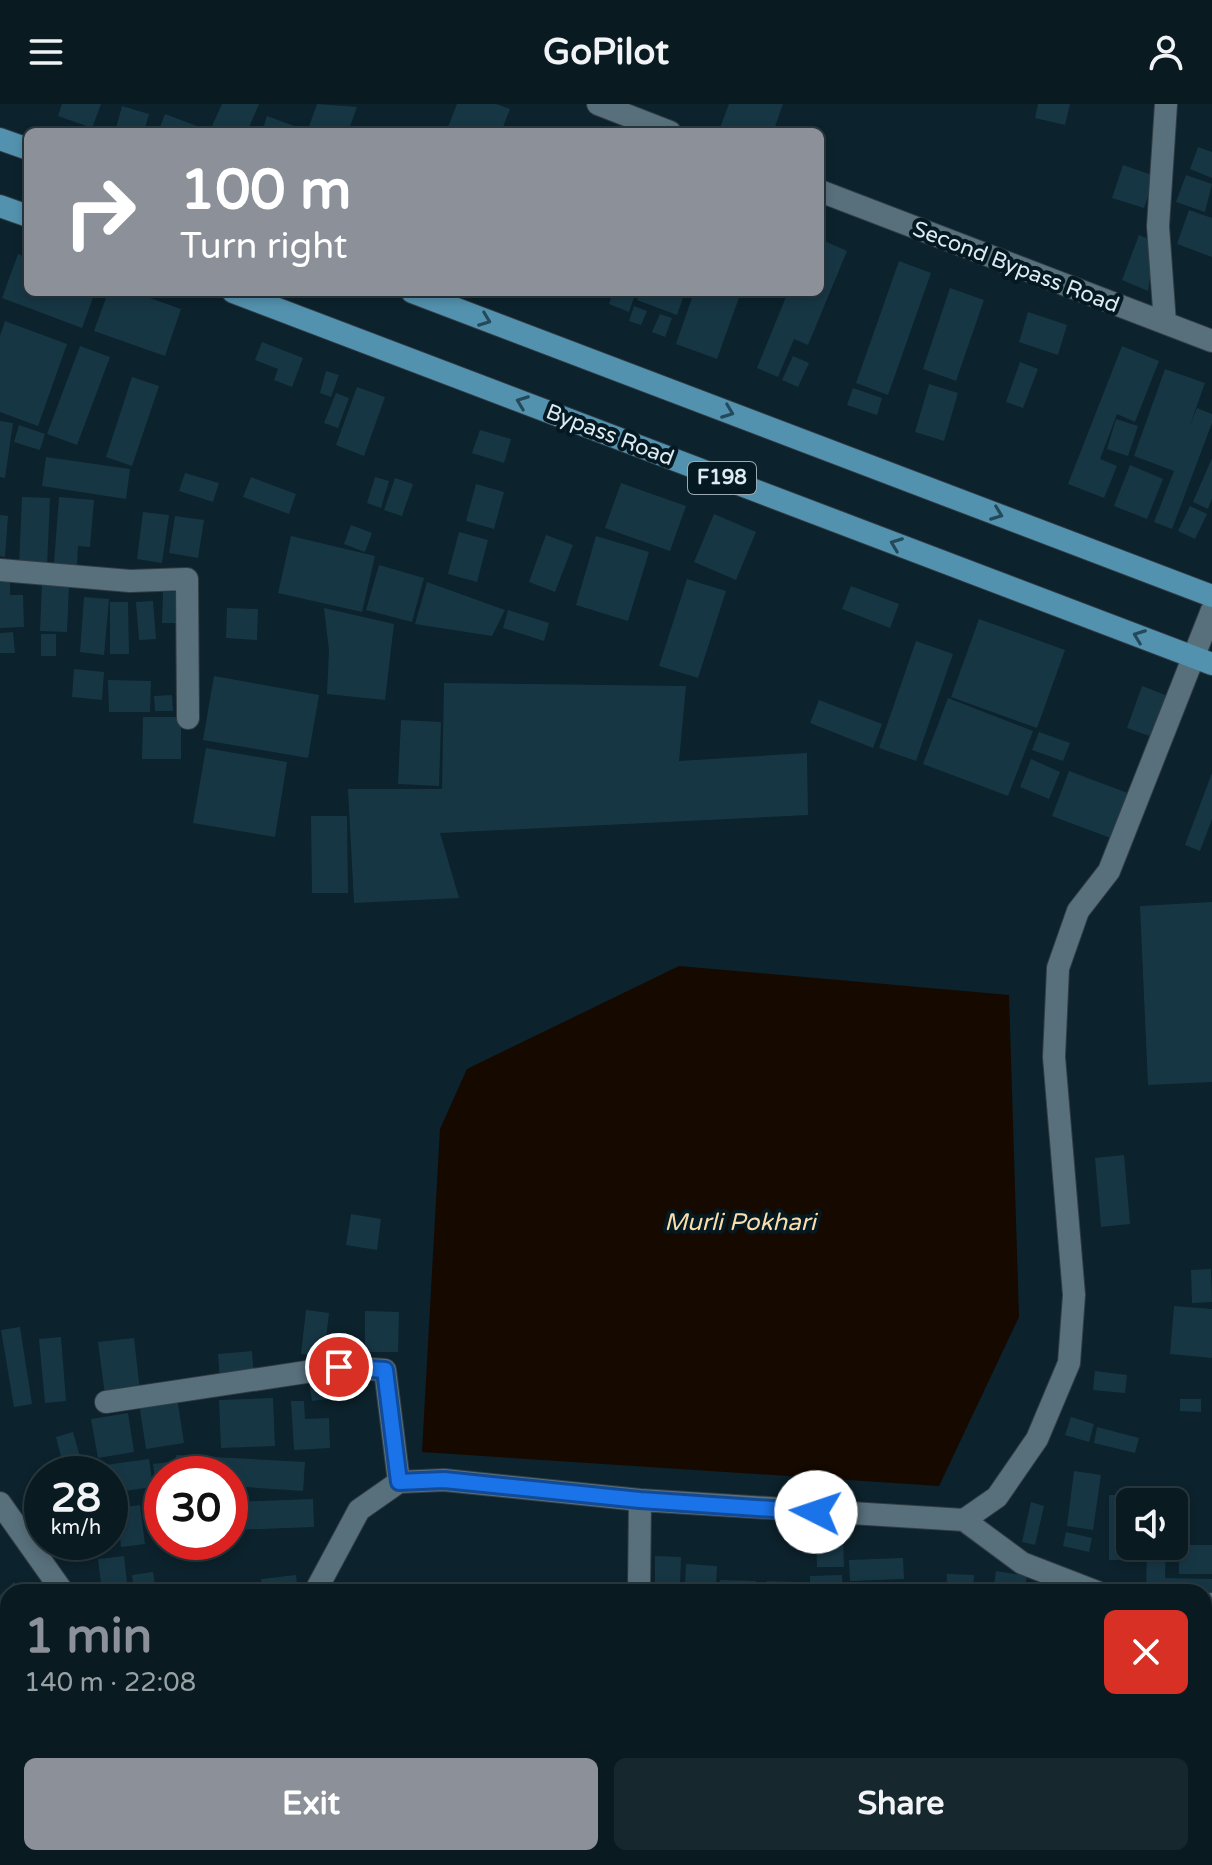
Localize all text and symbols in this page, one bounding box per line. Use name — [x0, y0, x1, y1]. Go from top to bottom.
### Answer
icon: menu — [24, 30, 68, 74]
icon: person — [1144, 30, 1188, 74]
text: GoPilot — [543, 31, 669, 74]
text: 100 m — [180, 157, 351, 224]
icon: right — [48, 160, 152, 264]
street label: Second Bypass Road — [909, 216, 1123, 318]
text: Turn right — [180, 225, 347, 268]
one-way arrow — [477, 310, 491, 327]
one-way arrow — [516, 395, 530, 412]
street label: Bypass Road — [542, 399, 678, 471]
one-way arrow — [720, 402, 734, 419]
road number: F198 — [688, 462, 756, 494]
one-way arrow — [989, 504, 1003, 521]
one-way arrow — [890, 537, 904, 554]
one-way arrow — [1133, 629, 1147, 646]
water label: Murli Pokhari — [664, 1208, 819, 1237]
pin — [305, 1333, 373, 1401]
icon: arrive — [317, 1345, 361, 1389]
speed limit sign: 30 — [144, 1456, 248, 1560]
position arrow — [774, 1470, 858, 1554]
text: 28 — [51, 1474, 101, 1522]
map controls — [1116, 1488, 1188, 1560]
button: sound — [1116, 1488, 1188, 1560]
text: km/h — [51, 1516, 101, 1540]
text: 1 min — [24, 1608, 152, 1666]
button: close — [1104, 1610, 1188, 1694]
text: 140 m · 22:08 — [24, 1667, 196, 1698]
button: Exit — [24, 1758, 598, 1850]
button: Share — [614, 1758, 1188, 1850]

